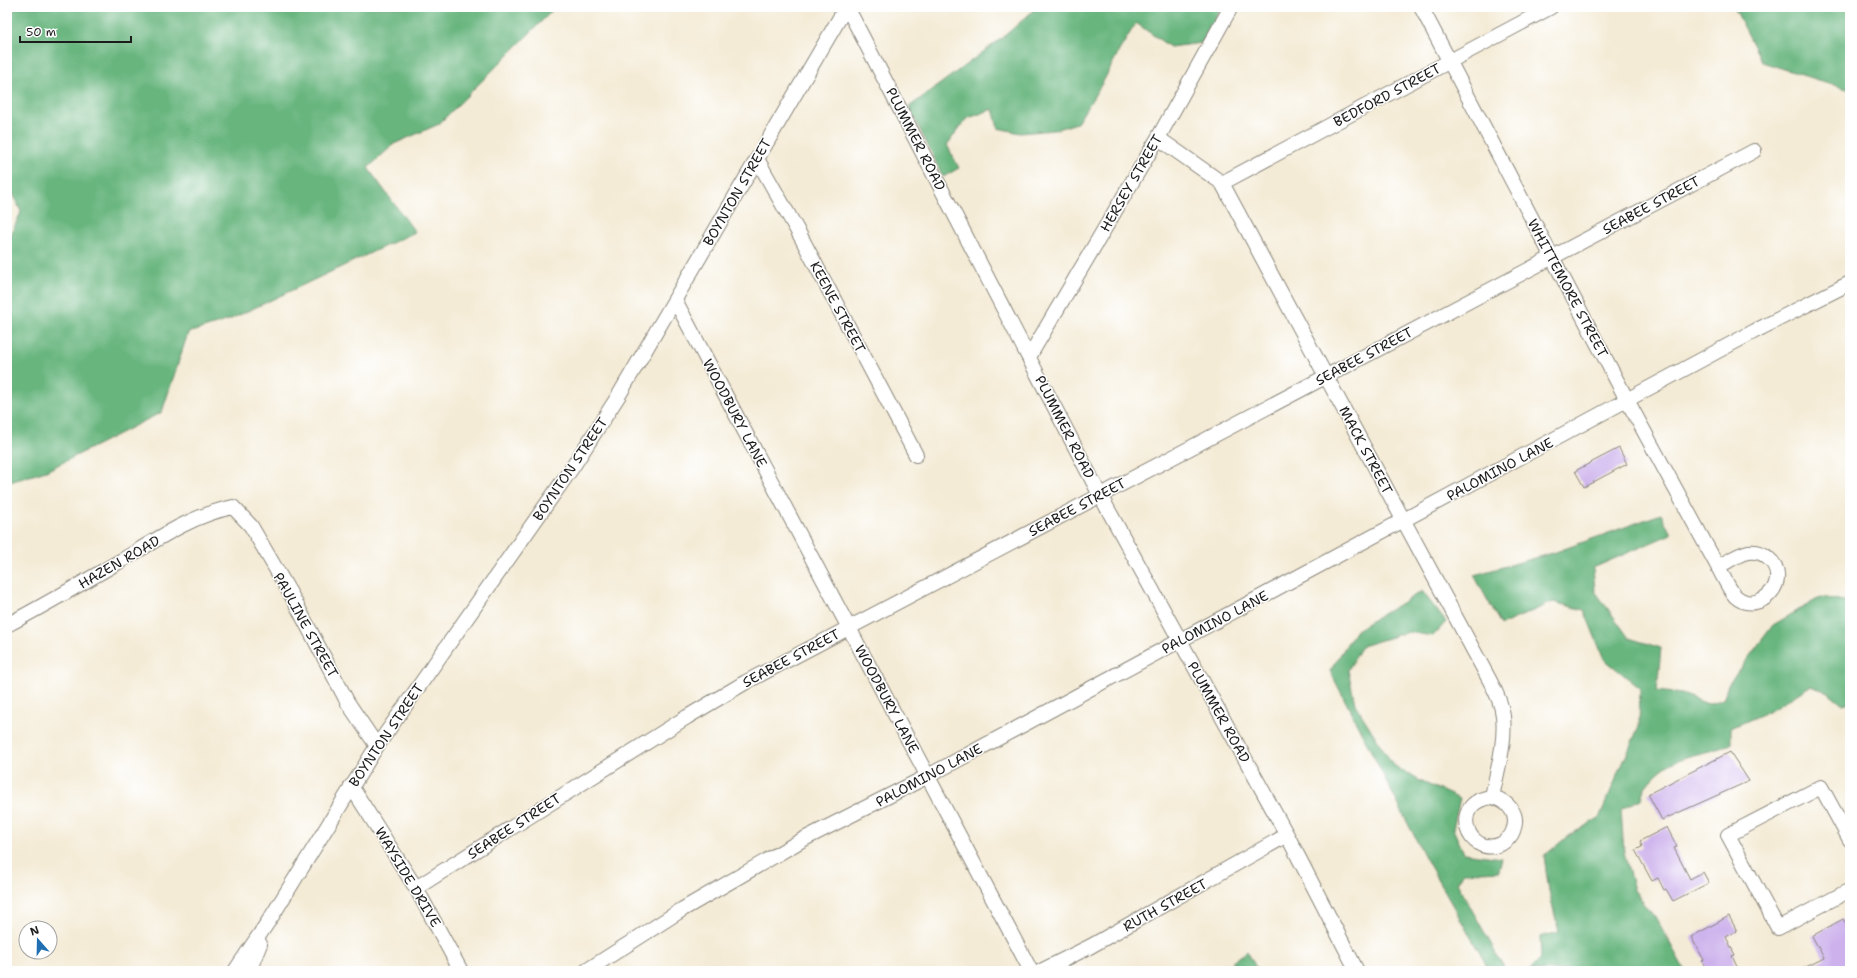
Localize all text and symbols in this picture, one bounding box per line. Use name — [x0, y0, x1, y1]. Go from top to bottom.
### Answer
scale bar — [20, 18, 131, 44]
text: 50 m — [26, 24, 56, 40]
street label: BEDFORD STREET — [1330, 59, 1444, 131]
street label: PLUMMER ROAD — [882, 84, 950, 194]
street label: HERSEY STREET — [1096, 131, 1166, 235]
street label: BOYNTON STREET — [699, 135, 775, 249]
street label: SEABEE STREET — [1599, 172, 1703, 238]
street label: WHITTEMORE STREET — [1524, 216, 1612, 361]
street label: KEENE STREET — [806, 258, 870, 356]
street label: SEABEE STREET — [1312, 323, 1416, 389]
street label: WOODBURY LANE — [699, 356, 771, 471]
street label: PLUMMER ROAD — [1031, 372, 1099, 482]
street label: MACK STREET — [1335, 403, 1397, 497]
street label: BOYNTON STREET — [529, 413, 612, 524]
street label: PALOMINO LANE — [1444, 433, 1557, 505]
street label: SEABEE STREET — [1025, 474, 1129, 540]
street label: HAZEN ROAD — [75, 531, 163, 593]
street label: PAULINE STREET — [270, 569, 343, 681]
street label: PALOMINO LANE — [1159, 586, 1272, 658]
street label: SEABEE STREET — [739, 625, 843, 691]
street label: WOODBURY LANE — [851, 642, 923, 757]
street label: PLUMMER ROAD — [1184, 658, 1254, 766]
street label: BOYNTON STREET — [345, 679, 428, 790]
street label: PALOMINO LANE — [873, 739, 986, 811]
street label: SEABEE STREET — [464, 789, 564, 863]
street label: WAYSIDE DRIVE — [371, 824, 445, 931]
street label: RUTH STREET — [1120, 874, 1211, 936]
north arrow — [18, 920, 58, 960]
text: N — [28, 922, 42, 940]

